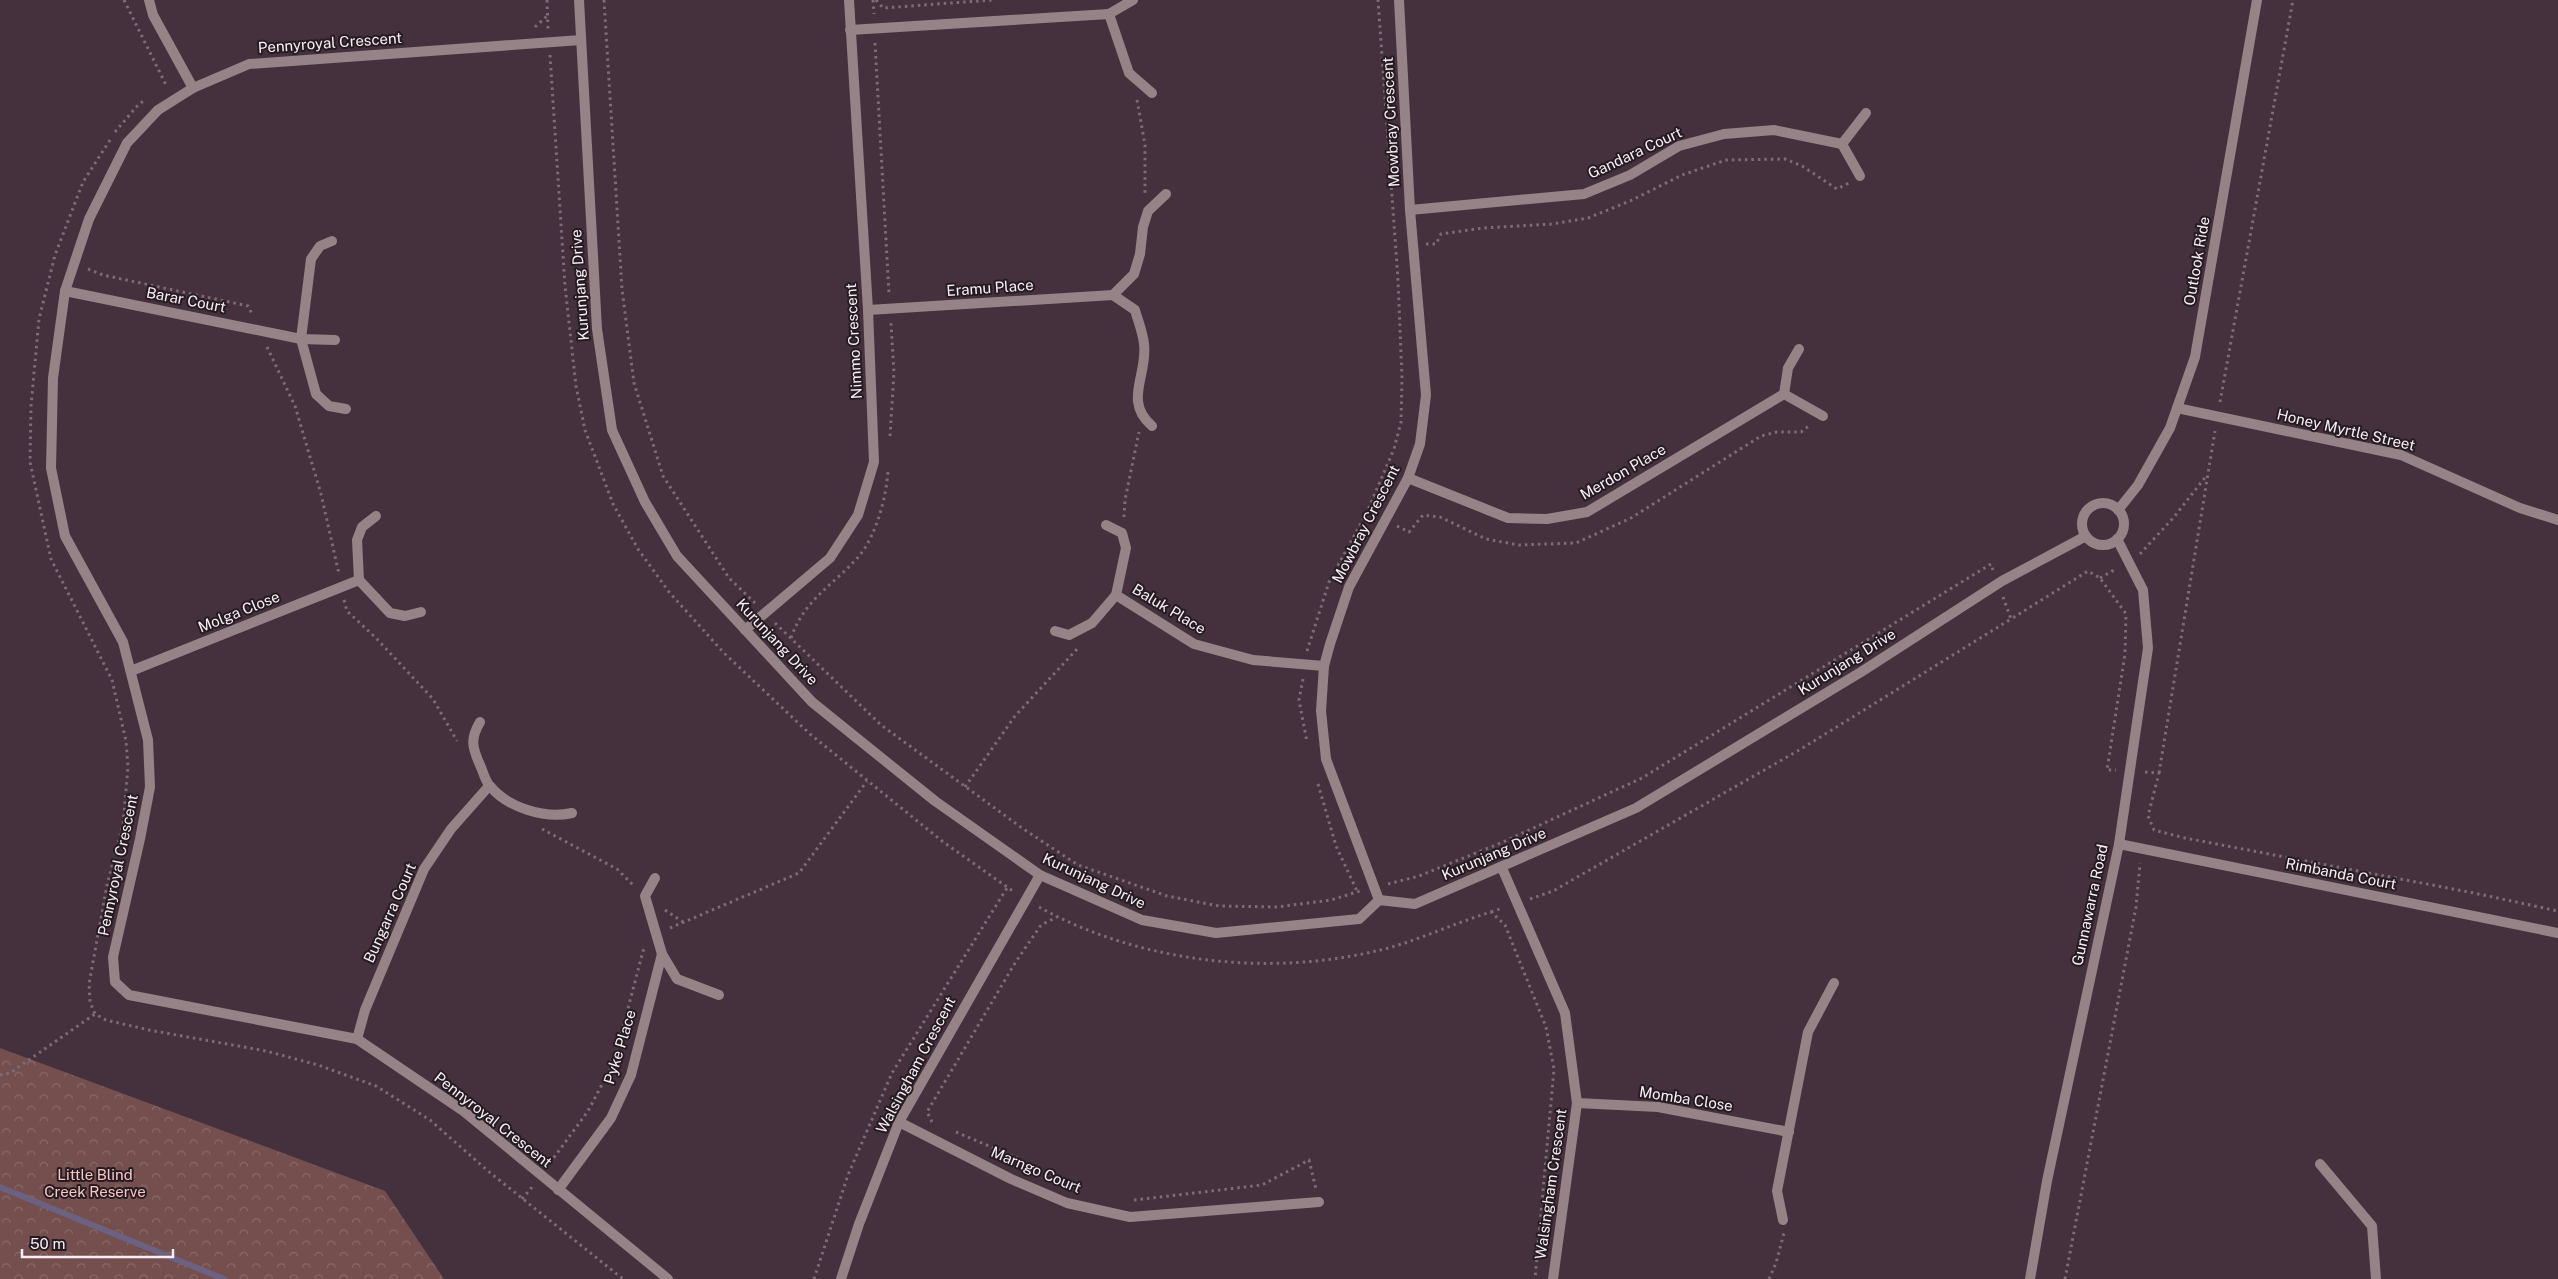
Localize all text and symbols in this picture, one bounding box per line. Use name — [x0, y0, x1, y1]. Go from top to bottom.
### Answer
street label: Pennyroyal Crescent — [257, 29, 403, 56]
street label: Mowbray Crescent — [1379, 56, 1402, 188]
street label: Gandara Court — [1585, 123, 1685, 182]
street label: Outlook Ride — [2180, 215, 2213, 307]
street label: Kurunjang Drive — [567, 229, 592, 341]
street label: Eramu Place — [946, 276, 1034, 299]
street label: Barar Court — [145, 283, 228, 316]
street label: Nimmo Crescent — [842, 283, 865, 399]
street label: Honey Myrtle Street — [2275, 405, 2417, 454]
street label: Merdon Place — [1577, 440, 1669, 503]
street label: Mowbray Crescent — [1328, 462, 1403, 586]
street label: Baluk Place — [1130, 580, 1209, 637]
street label: Molga Close — [196, 587, 282, 636]
street label: Kurunjang Drive — [733, 595, 822, 688]
street label: Kurunjang Drive — [1795, 625, 1899, 698]
street label: Pennyroyal Crescent — [94, 792, 141, 937]
street label: Kurunjang Drive — [1439, 824, 1549, 883]
street label: Gunnawarra Road — [2068, 843, 2111, 967]
street label: Kurunjang Drive — [1040, 849, 1148, 912]
street label: Rimbanda Court — [2284, 854, 2398, 893]
street label: Bungarra Court — [360, 860, 419, 965]
street label: Walsingham Crescent — [872, 993, 959, 1136]
street label: Pyke Place — [600, 1008, 639, 1086]
street label: Pennyroyal Crescent — [431, 1068, 556, 1171]
street label: Momba Close — [1638, 1083, 1734, 1114]
street label: Walsingham Crescent — [1532, 1107, 1570, 1260]
street label: Marngo Court — [989, 1143, 1084, 1196]
park label: Little Blind Creek Reserve — [44, 1166, 146, 1200]
scale bar — [22, 1226, 174, 1258]
text: 50 m — [30, 1235, 65, 1252]

